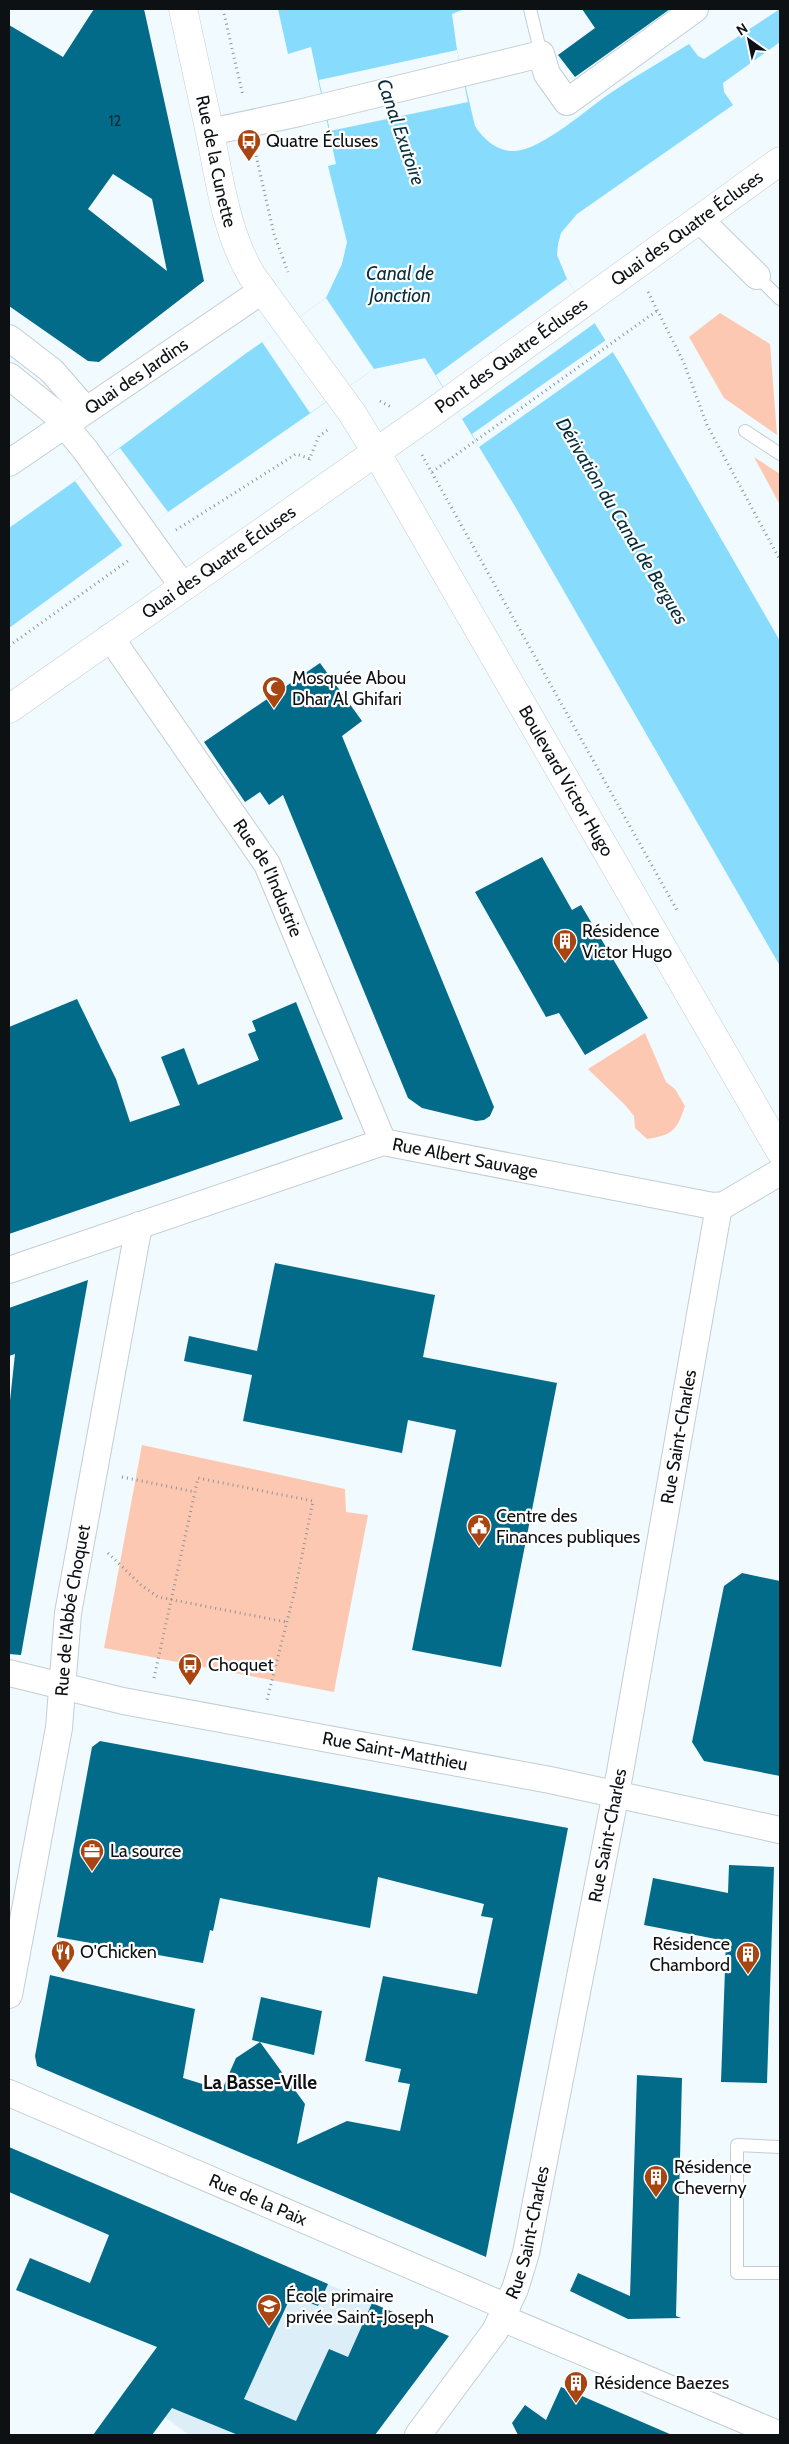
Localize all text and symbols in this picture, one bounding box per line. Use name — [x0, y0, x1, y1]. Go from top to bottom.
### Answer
north arrow — [724, 15, 774, 65]
text: N — [733, 19, 751, 39]
water label: Canal Exutoire — [372, 76, 430, 188]
street label: Rue de la Cunette — [191, 93, 241, 230]
house number: 12 — [109, 112, 122, 130]
bus stop icon: Quatre Écluses — [236, 128, 262, 162]
place label: Quatre Écluses — [266, 130, 378, 152]
street label: Quai des Quatre Écluses — [606, 166, 767, 291]
water label: Canal de Jonction — [366, 262, 434, 307]
street label: Pont des Quatre Écluses — [431, 293, 592, 418]
street label: Quai des Jardins — [80, 333, 192, 419]
water label: Dérivation du Canal de Bergues — [551, 413, 693, 629]
street label: Quai des Quatre Écluses — [138, 501, 300, 624]
place label: Mosquée Abou Dhar Al Ghifari — [292, 667, 406, 710]
mosque icon: Mosquée Abou Dhar Al Ghifari — [261, 675, 287, 709]
street label: Boulevard Victor Hugo — [514, 702, 618, 860]
street label: Rue de l'Industrie — [228, 815, 307, 940]
place label: Résidence Victor Hugo — [582, 920, 672, 963]
building icon: Résidence Victor Hugo — [552, 928, 578, 962]
street label: Rue Albert Sauvage — [391, 1133, 540, 1183]
street label: Rue Saint-Charles — [656, 1368, 701, 1506]
place label: Centre des Finances publiques — [496, 1505, 640, 1548]
public building icon: Centre des Finances publiques — [466, 1513, 492, 1547]
street label: Rue de l'Abbé Choquet — [51, 1523, 95, 1697]
bus stop icon: Choquet — [177, 1652, 203, 1686]
place label: Choquet — [208, 1654, 274, 1676]
street label: Rue Saint-Matthieu — [321, 1727, 469, 1776]
street label: Rue Saint-Charles — [584, 1767, 631, 1904]
office icon: La source — [79, 1838, 105, 1872]
place label: La source — [110, 1840, 181, 1862]
place label: Résidence Chambord — [649, 1933, 730, 1976]
restaurant icon: O'Chicken — [50, 1939, 76, 1973]
place label: O'Chicken — [80, 1941, 157, 1963]
building icon: Résidence Chambord — [735, 1941, 761, 1975]
district label: La Basse-Ville — [203, 2071, 317, 2094]
place label: Résidence Cheverny — [674, 2156, 752, 2199]
street label: Rue Saint-Charles — [501, 2164, 554, 2303]
building icon: Résidence Cheverny — [643, 2164, 669, 2198]
street label: Rue de la Paix — [206, 2169, 311, 2231]
place label: École primaire privée Saint-Joseph — [286, 2285, 434, 2328]
school or university icon: École primaire privée Saint-Joseph — [256, 2293, 282, 2327]
building icon: Résidence Baezes — [563, 2370, 589, 2404]
place label: Résidence Baezes — [594, 2372, 729, 2394]

